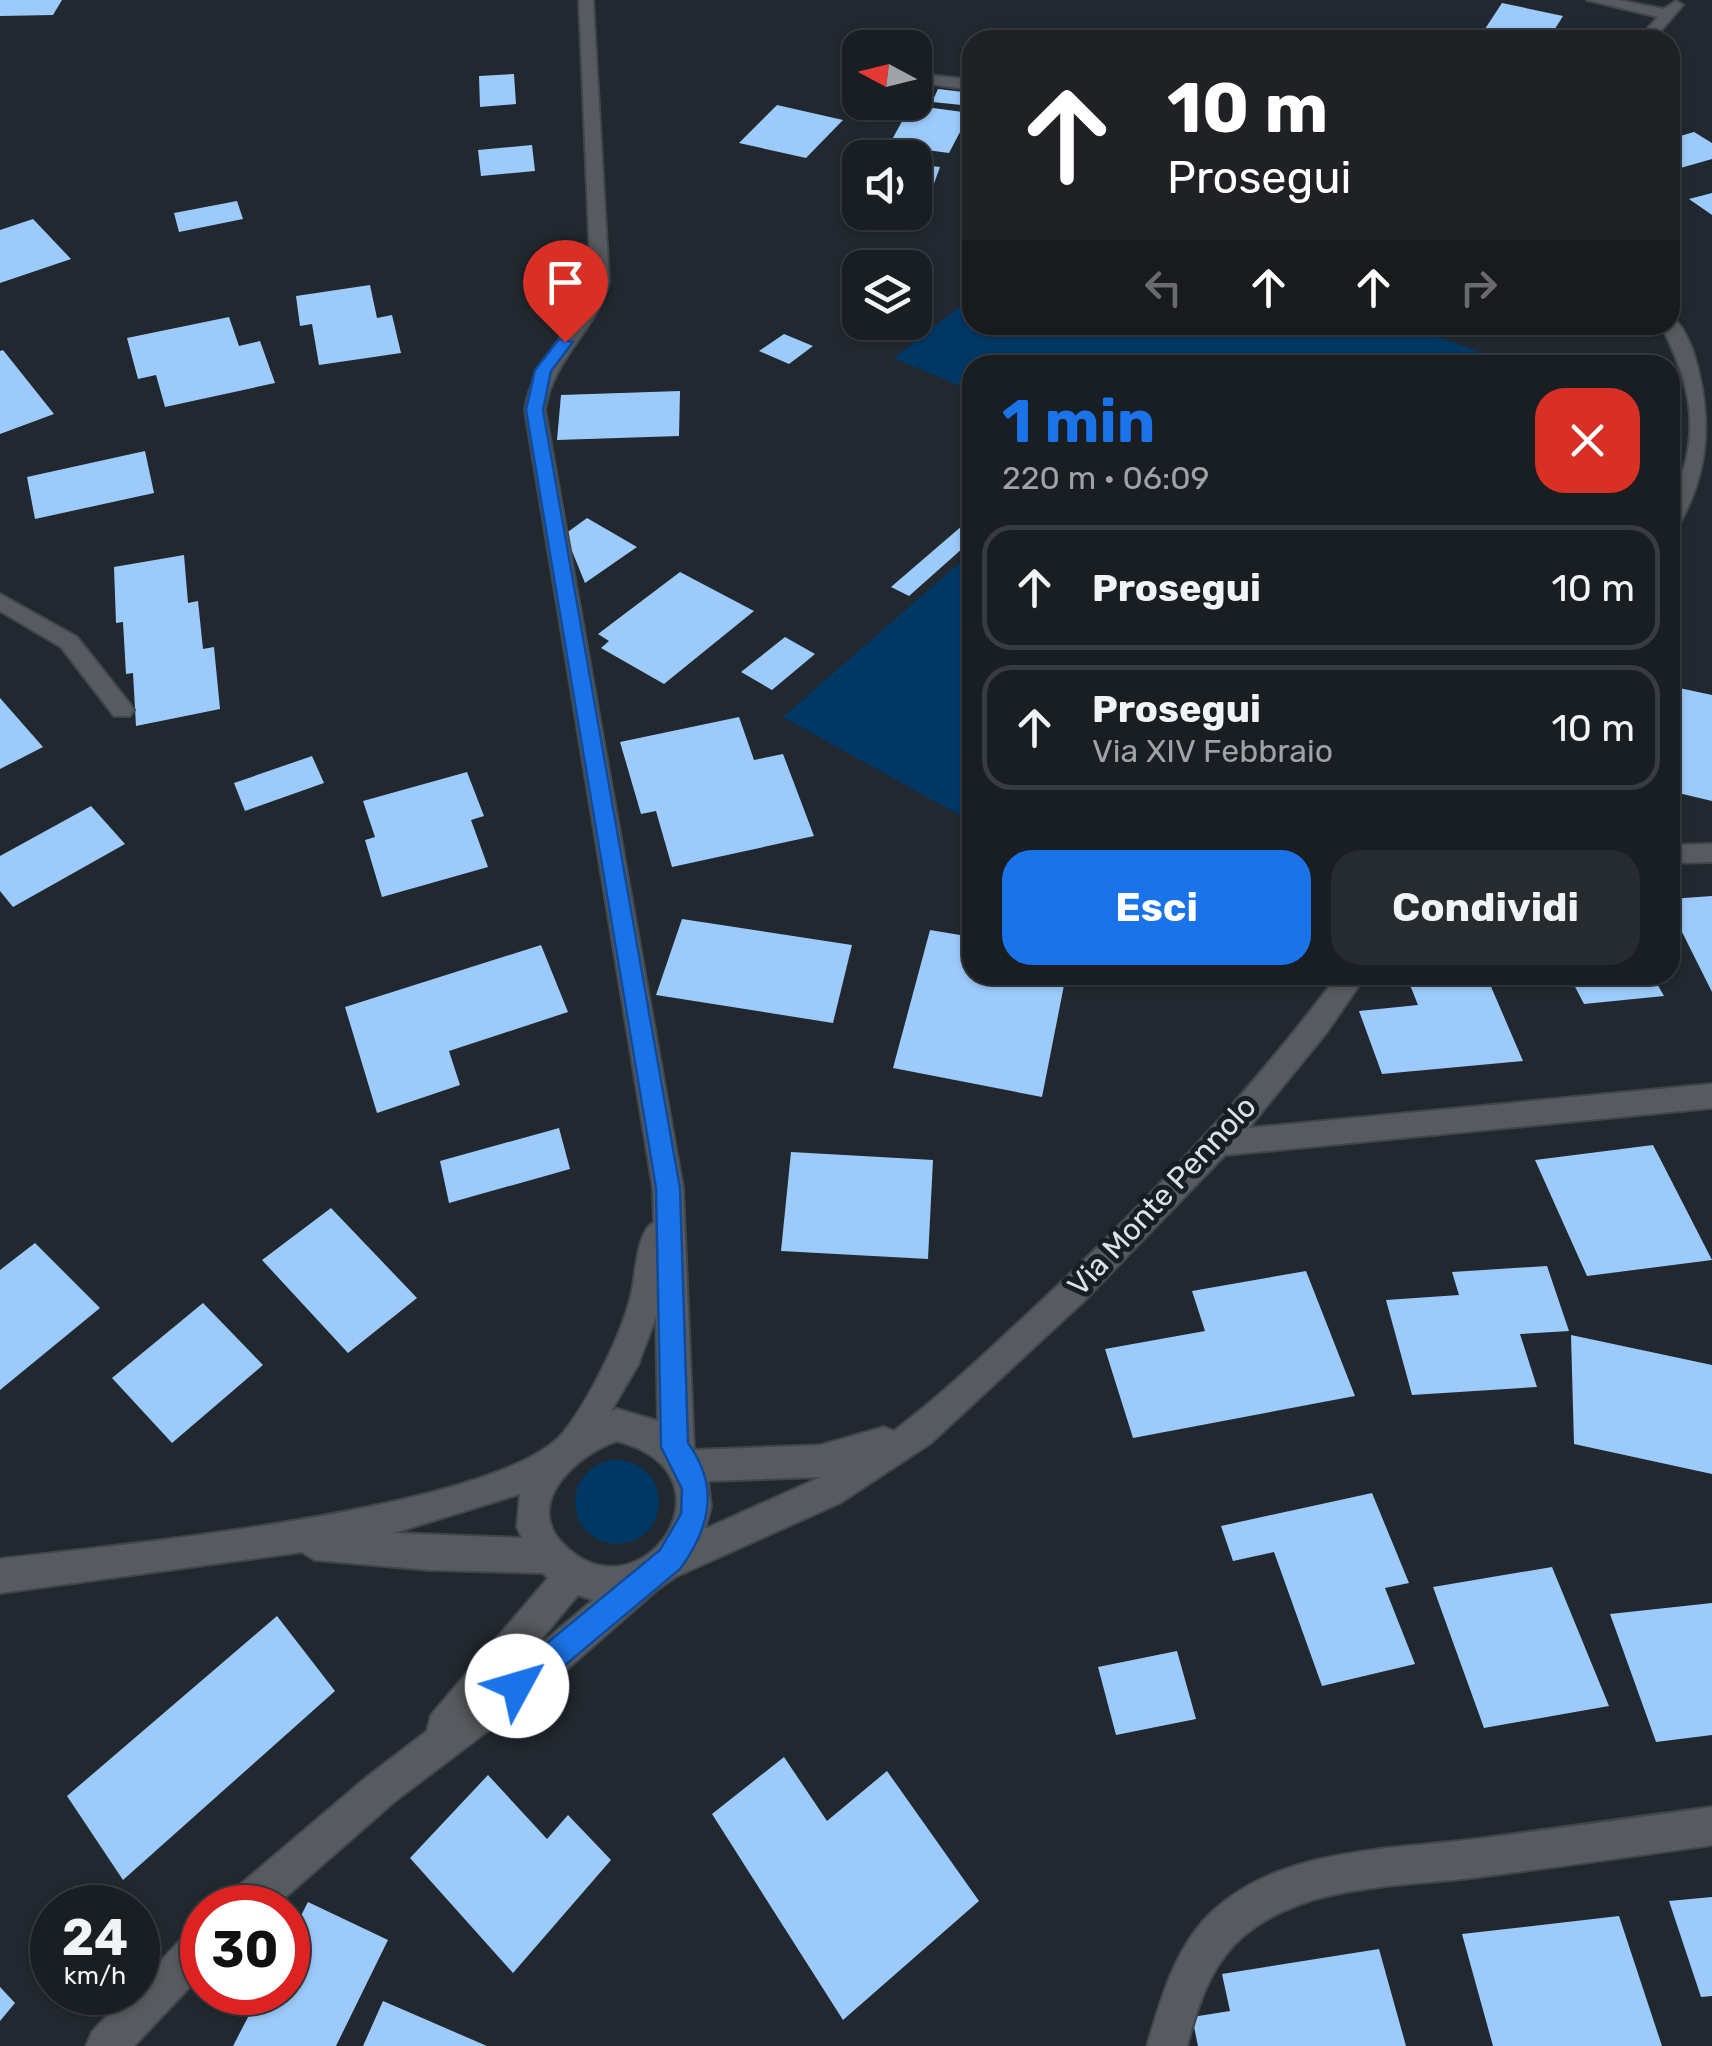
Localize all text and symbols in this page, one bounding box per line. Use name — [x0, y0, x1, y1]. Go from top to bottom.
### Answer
north arrow — [842, 30, 932, 120]
map controls — [842, 30, 932, 340]
text: 10 m — [1167, 67, 1328, 150]
icon: ahead — [1002, 70, 1132, 200]
button: sound — [842, 140, 932, 230]
text: Prosegui — [1167, 151, 1351, 204]
pin — [523, 240, 608, 343]
button: layers — [842, 250, 932, 340]
icon: arrive — [538, 255, 593, 310]
icon: left — [1136, 260, 1191, 315]
icon: ahead — [1241, 260, 1296, 315]
icon: ahead — [1346, 260, 1401, 315]
icon: right — [1451, 260, 1506, 315]
text: 1 min — [1002, 386, 1155, 457]
button: close — [1535, 388, 1640, 493]
text: 220 m · 06:09 — [1002, 459, 1210, 497]
icon: ahead — [1007, 560, 1062, 615]
text: Prosegui — [1092, 565, 1261, 611]
text: 10 m — [1552, 565, 1635, 611]
text: Prosegui — [1092, 686, 1261, 732]
icon: ahead — [1007, 700, 1062, 755]
text: 10 m — [1552, 705, 1635, 751]
text: Via XIV Febbraio — [1092, 732, 1333, 770]
button: Esci — [1002, 850, 1311, 965]
button: Condividi — [1331, 850, 1640, 965]
street label: Via Monte Pennolo — [1060, 1089, 1264, 1303]
position arrow — [465, 1634, 569, 1738]
speed limit sign: 30 — [180, 1885, 310, 2015]
text: 24 — [62, 1908, 128, 1968]
text: km/h — [64, 1961, 126, 1990]

